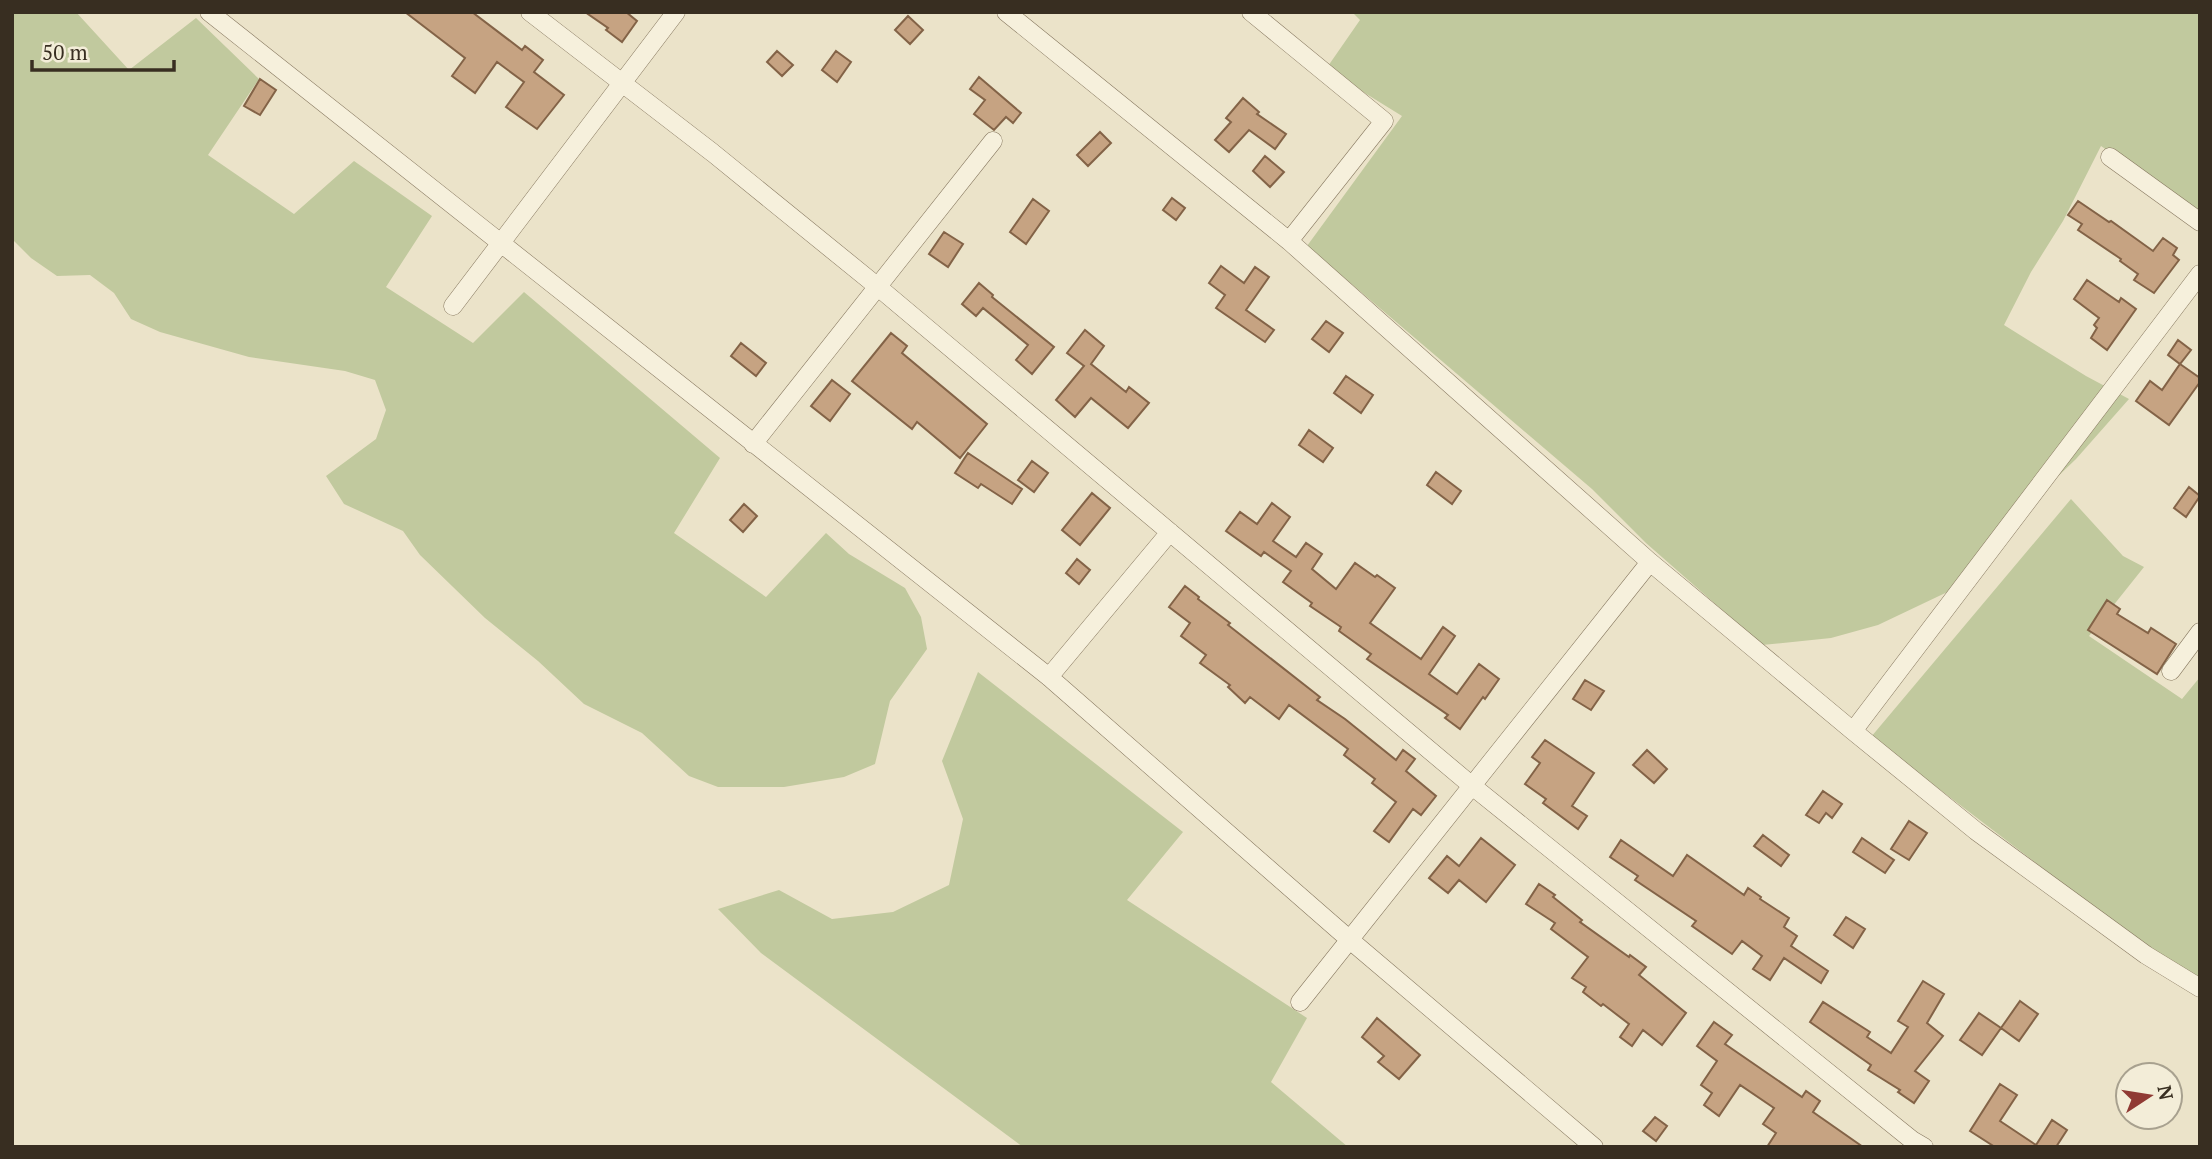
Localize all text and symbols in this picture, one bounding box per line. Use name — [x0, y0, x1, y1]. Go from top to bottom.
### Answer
scale bar — [32, 28, 173, 72]
text: 50 m — [42, 38, 88, 66]
north arrow — [2114, 1061, 2184, 1131]
text: N — [2152, 1083, 2180, 1103]

